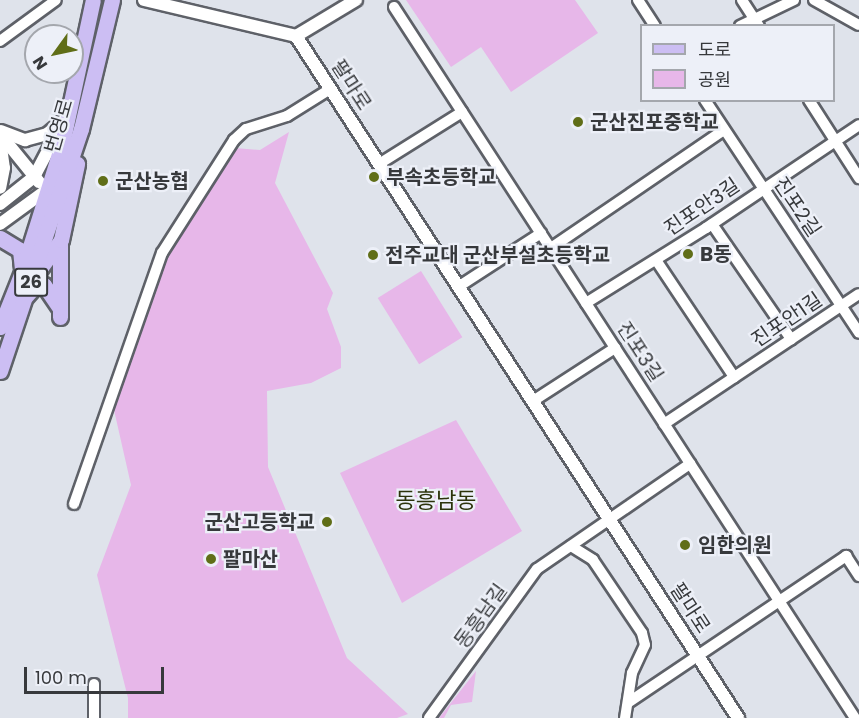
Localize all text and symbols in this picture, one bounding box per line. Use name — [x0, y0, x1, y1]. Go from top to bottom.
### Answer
north arrow — [24, 24, 84, 84]
legend — [640, 24, 835, 102]
text: 도로 — [698, 37, 731, 62]
text: N — [27, 52, 53, 74]
street label: 팔마로 — [326, 55, 376, 115]
text: 공원 — [698, 67, 731, 92]
street label: 번영로 — [40, 96, 78, 156]
place label: 군산진포중학교 — [590, 110, 719, 134]
marker: 군산진포중학교 — [571, 115, 585, 129]
place label: 부속초등학교 — [386, 165, 496, 189]
place label: 군산농협 — [115, 169, 189, 193]
marker: 부속초등학교 — [367, 170, 381, 184]
street label: 진포안3길 — [660, 173, 744, 241]
street label: 진포2길 — [768, 173, 826, 241]
marker: 군산농협 — [96, 174, 110, 188]
place label: B동 — [700, 242, 732, 266]
place label: 전주교대 군산부설초등학교 — [385, 243, 610, 267]
marker: B동 — [681, 247, 695, 261]
marker: 전주교대 군산부설초등학교 — [366, 248, 380, 262]
road number: 26 — [13, 267, 49, 297]
street label: 진포안1길 — [747, 288, 827, 352]
street label: 진포3길 — [612, 317, 668, 387]
district label: 동흥남동 — [396, 488, 476, 514]
place label: 군산고등학교 — [205, 510, 315, 534]
marker: 군산고등학교 — [320, 515, 334, 529]
place label: 임한의원 — [698, 533, 772, 557]
marker: 임한의원 — [676, 536, 694, 554]
place label: 팔마산 — [223, 547, 278, 571]
marker: 팔마산 — [204, 552, 218, 566]
street label: 팔마로 — [665, 578, 715, 638]
street label: 동흥남길 — [450, 579, 512, 653]
scale bar — [27, 655, 166, 693]
text: 100 m — [35, 665, 87, 690]

